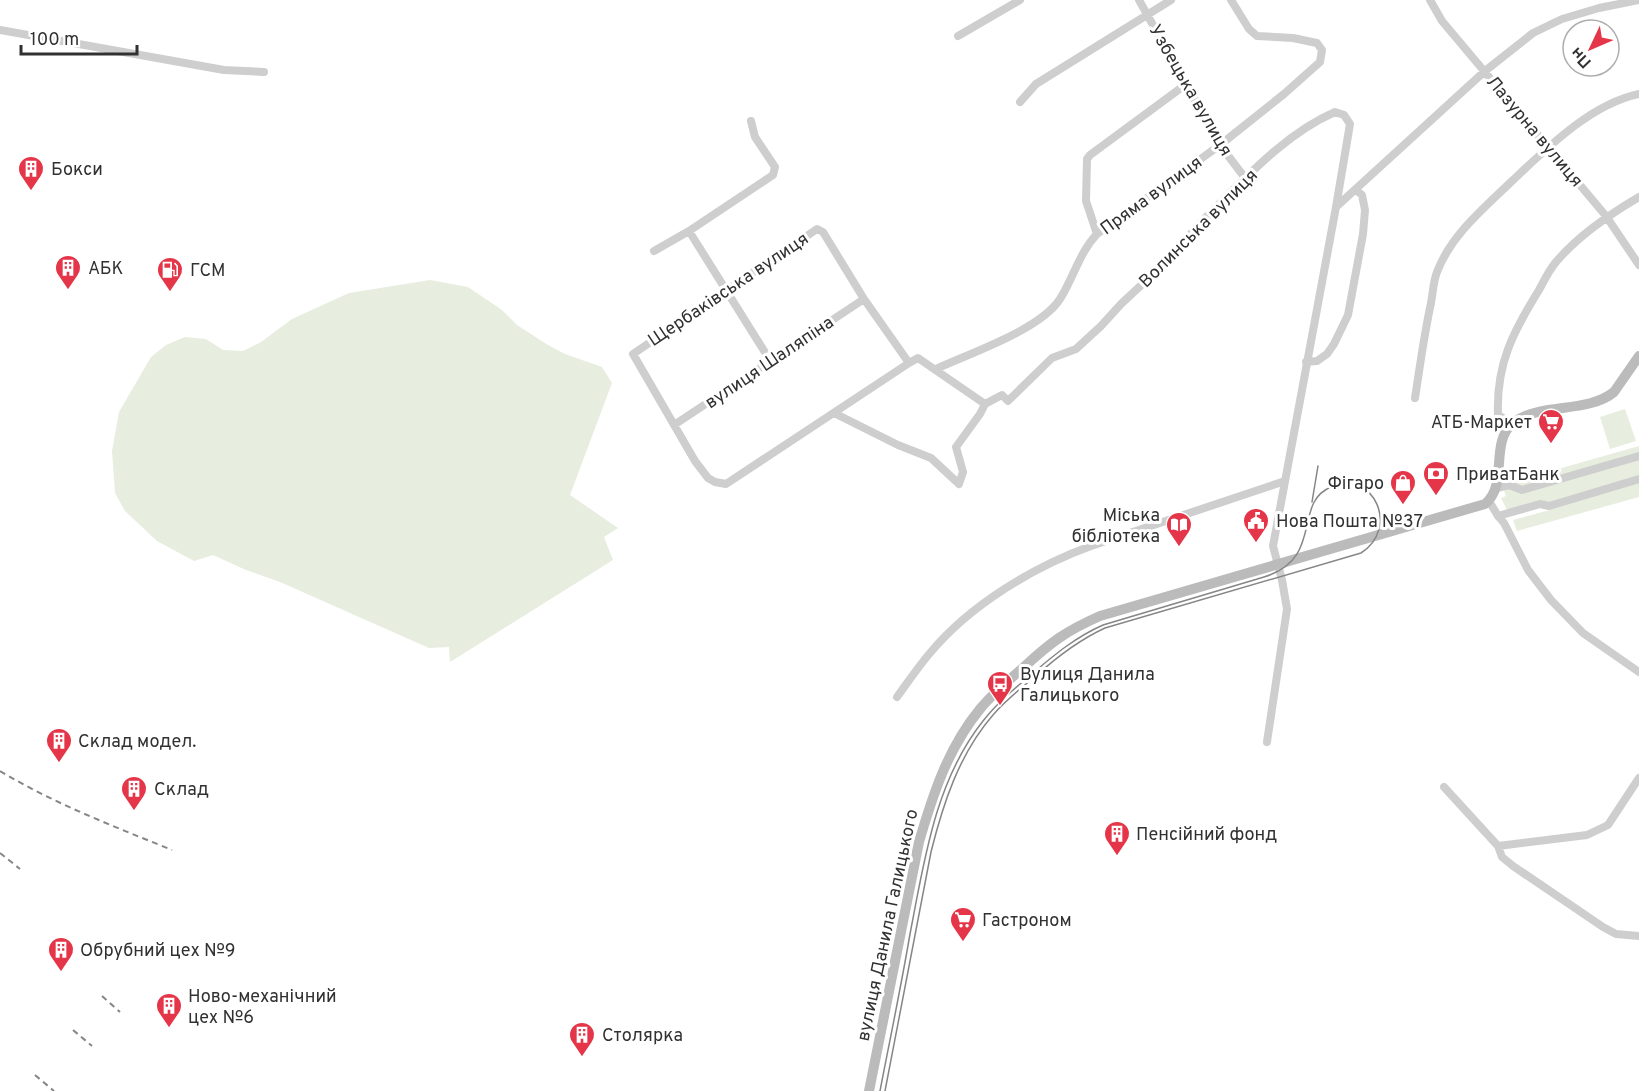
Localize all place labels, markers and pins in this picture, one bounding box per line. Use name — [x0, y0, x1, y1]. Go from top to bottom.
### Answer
building icon: Бокси — [16, 154, 46, 192]
place label: Бокси — [51, 159, 103, 182]
building icon: АБК — [53, 253, 83, 291]
fuel station icon: ГСМ — [155, 255, 185, 293]
place label: АБК — [88, 258, 124, 281]
place label: ГСМ — [190, 260, 225, 283]
supermarket icon: АТБ-Маркет — [1536, 407, 1566, 445]
place label: АТБ-Маркет — [1431, 412, 1532, 435]
bank icon: ПриватБанк — [1421, 459, 1451, 497]
place label: ПриватБанк — [1456, 464, 1560, 487]
shop icon: Фігаро — [1388, 468, 1418, 506]
place label: Фігаро — [1328, 473, 1384, 496]
place label: Міська бібліотека — [1072, 505, 1160, 549]
public building icon: Нова Пошта №37 — [1241, 506, 1271, 544]
library icon: Міська бібліотека — [1164, 510, 1194, 548]
place label: Нова Пошта №37 — [1276, 511, 1423, 534]
place label: Вулиця Данила Галицького — [1020, 664, 1155, 708]
bus stop icon: Вулиця Данила Галицького — [985, 669, 1015, 707]
building icon: Склад модел. — [44, 726, 74, 764]
place label: Склад модел. — [78, 731, 196, 754]
building icon: Склад — [119, 774, 149, 812]
place label: Склад — [154, 779, 209, 802]
building icon: Пенсійний фонд — [1102, 819, 1132, 857]
place label: Пенсійний фонд — [1136, 824, 1277, 847]
supermarket icon: Гастроном — [948, 905, 978, 943]
place label: Гастроном — [982, 910, 1072, 933]
building icon: Обрубний цех №9 — [46, 935, 76, 973]
place label: Обрубний цех №9 — [80, 940, 236, 963]
place label: Ново-механічний цех №6 — [188, 986, 337, 1030]
building icon: Ново-механічний цех №6 — [154, 991, 184, 1029]
building icon: Столярка — [567, 1020, 597, 1058]
place label: Столярка — [602, 1025, 683, 1048]

